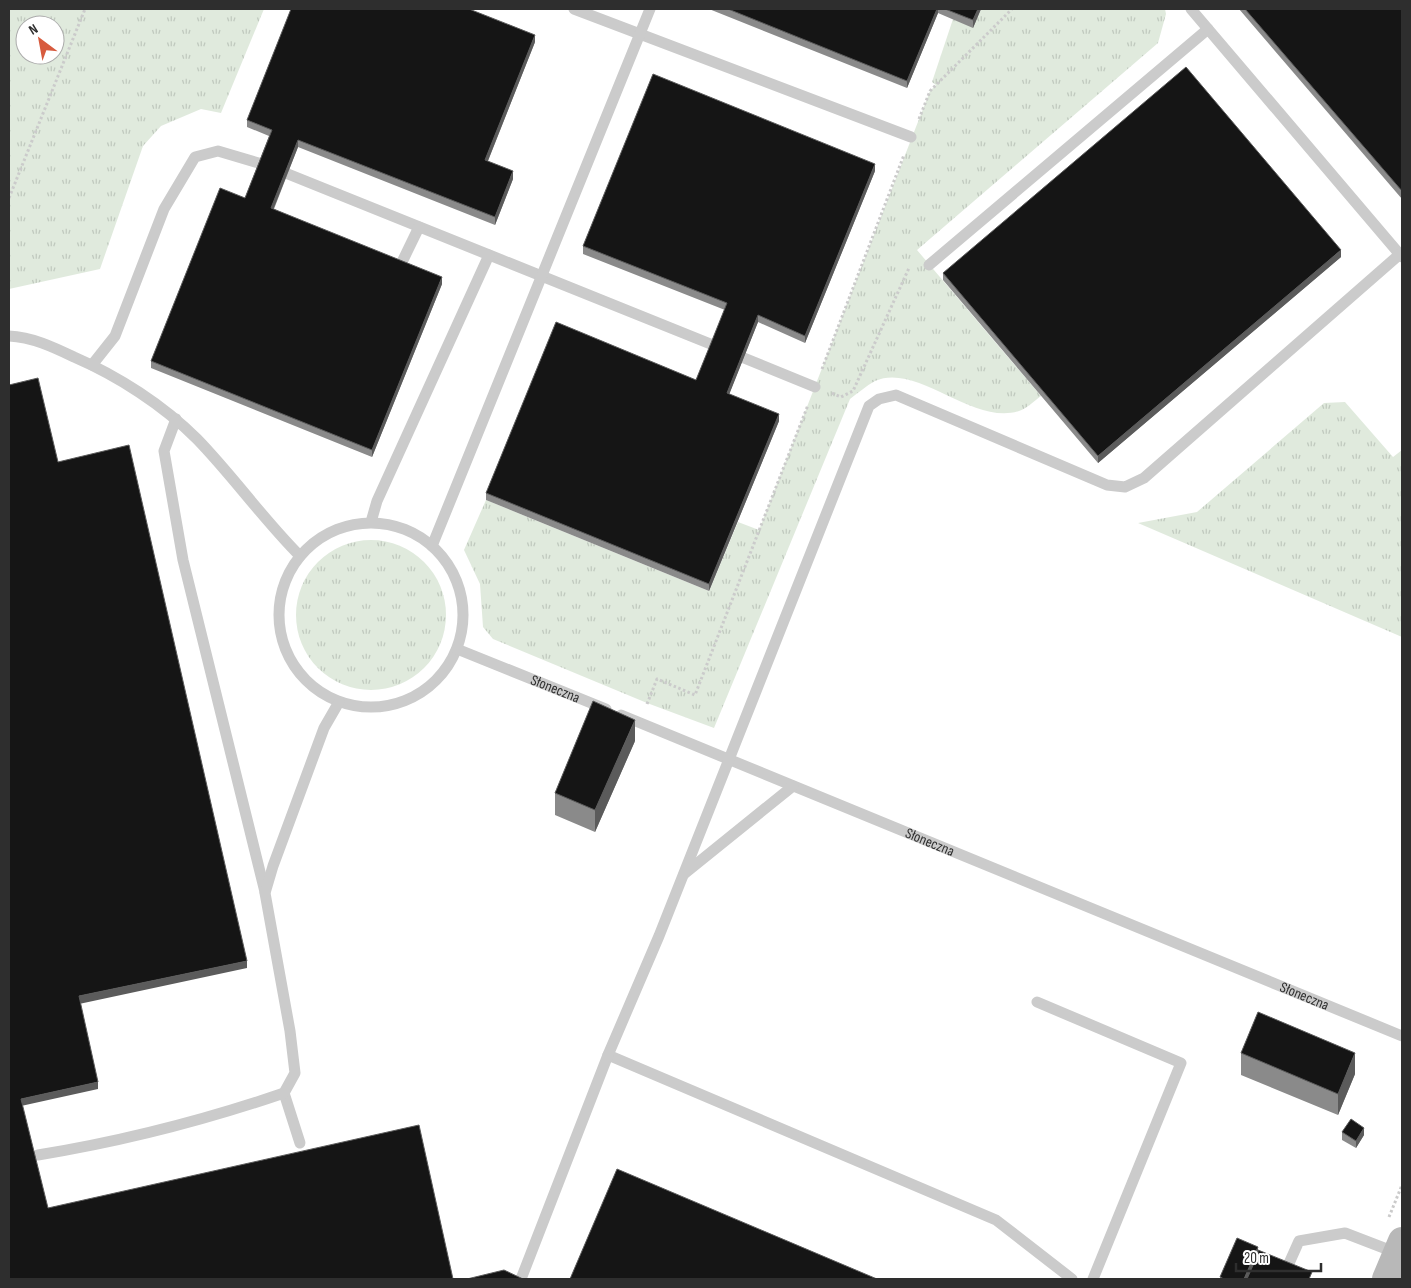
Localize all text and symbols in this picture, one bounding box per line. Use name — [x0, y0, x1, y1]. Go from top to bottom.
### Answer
north arrow — [15, 15, 65, 65]
text: N — [26, 20, 41, 39]
street label: Słoneczna — [528, 670, 583, 707]
street label: Słoneczna — [903, 823, 958, 861]
street label: Słoneczna — [1277, 977, 1332, 1015]
scale bar — [1236, 1240, 1321, 1272]
text: 20 m — [1244, 1249, 1269, 1268]

